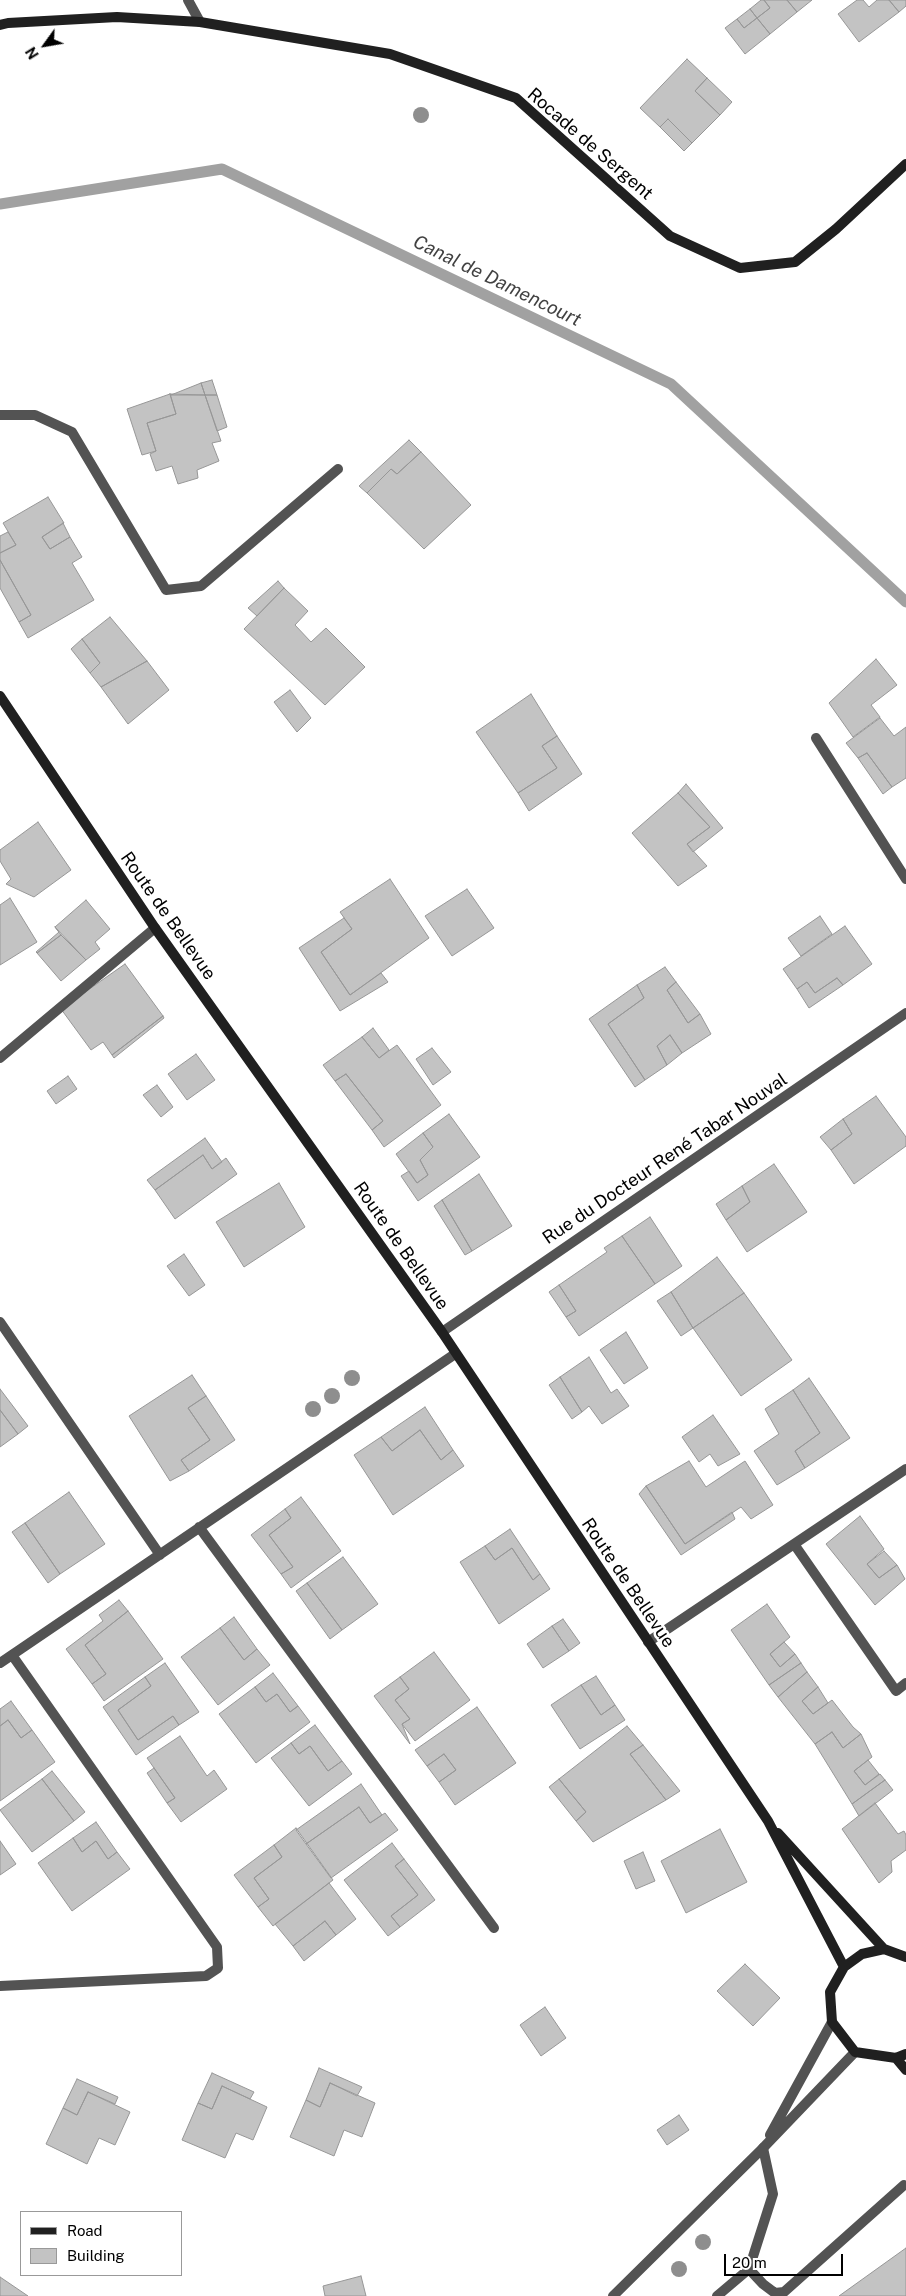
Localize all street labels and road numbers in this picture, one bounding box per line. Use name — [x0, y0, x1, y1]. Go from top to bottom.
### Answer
street label: Rocade de Sergent — [523, 84, 657, 204]
street label: Route de Bellevue — [116, 848, 220, 984]
street label: Rue du Docteur René Tabar Nouval — [539, 1069, 791, 1249]
street label: Route de Bellevue — [349, 1178, 453, 1314]
street label: Route de Bellevue — [577, 1514, 679, 1652]

